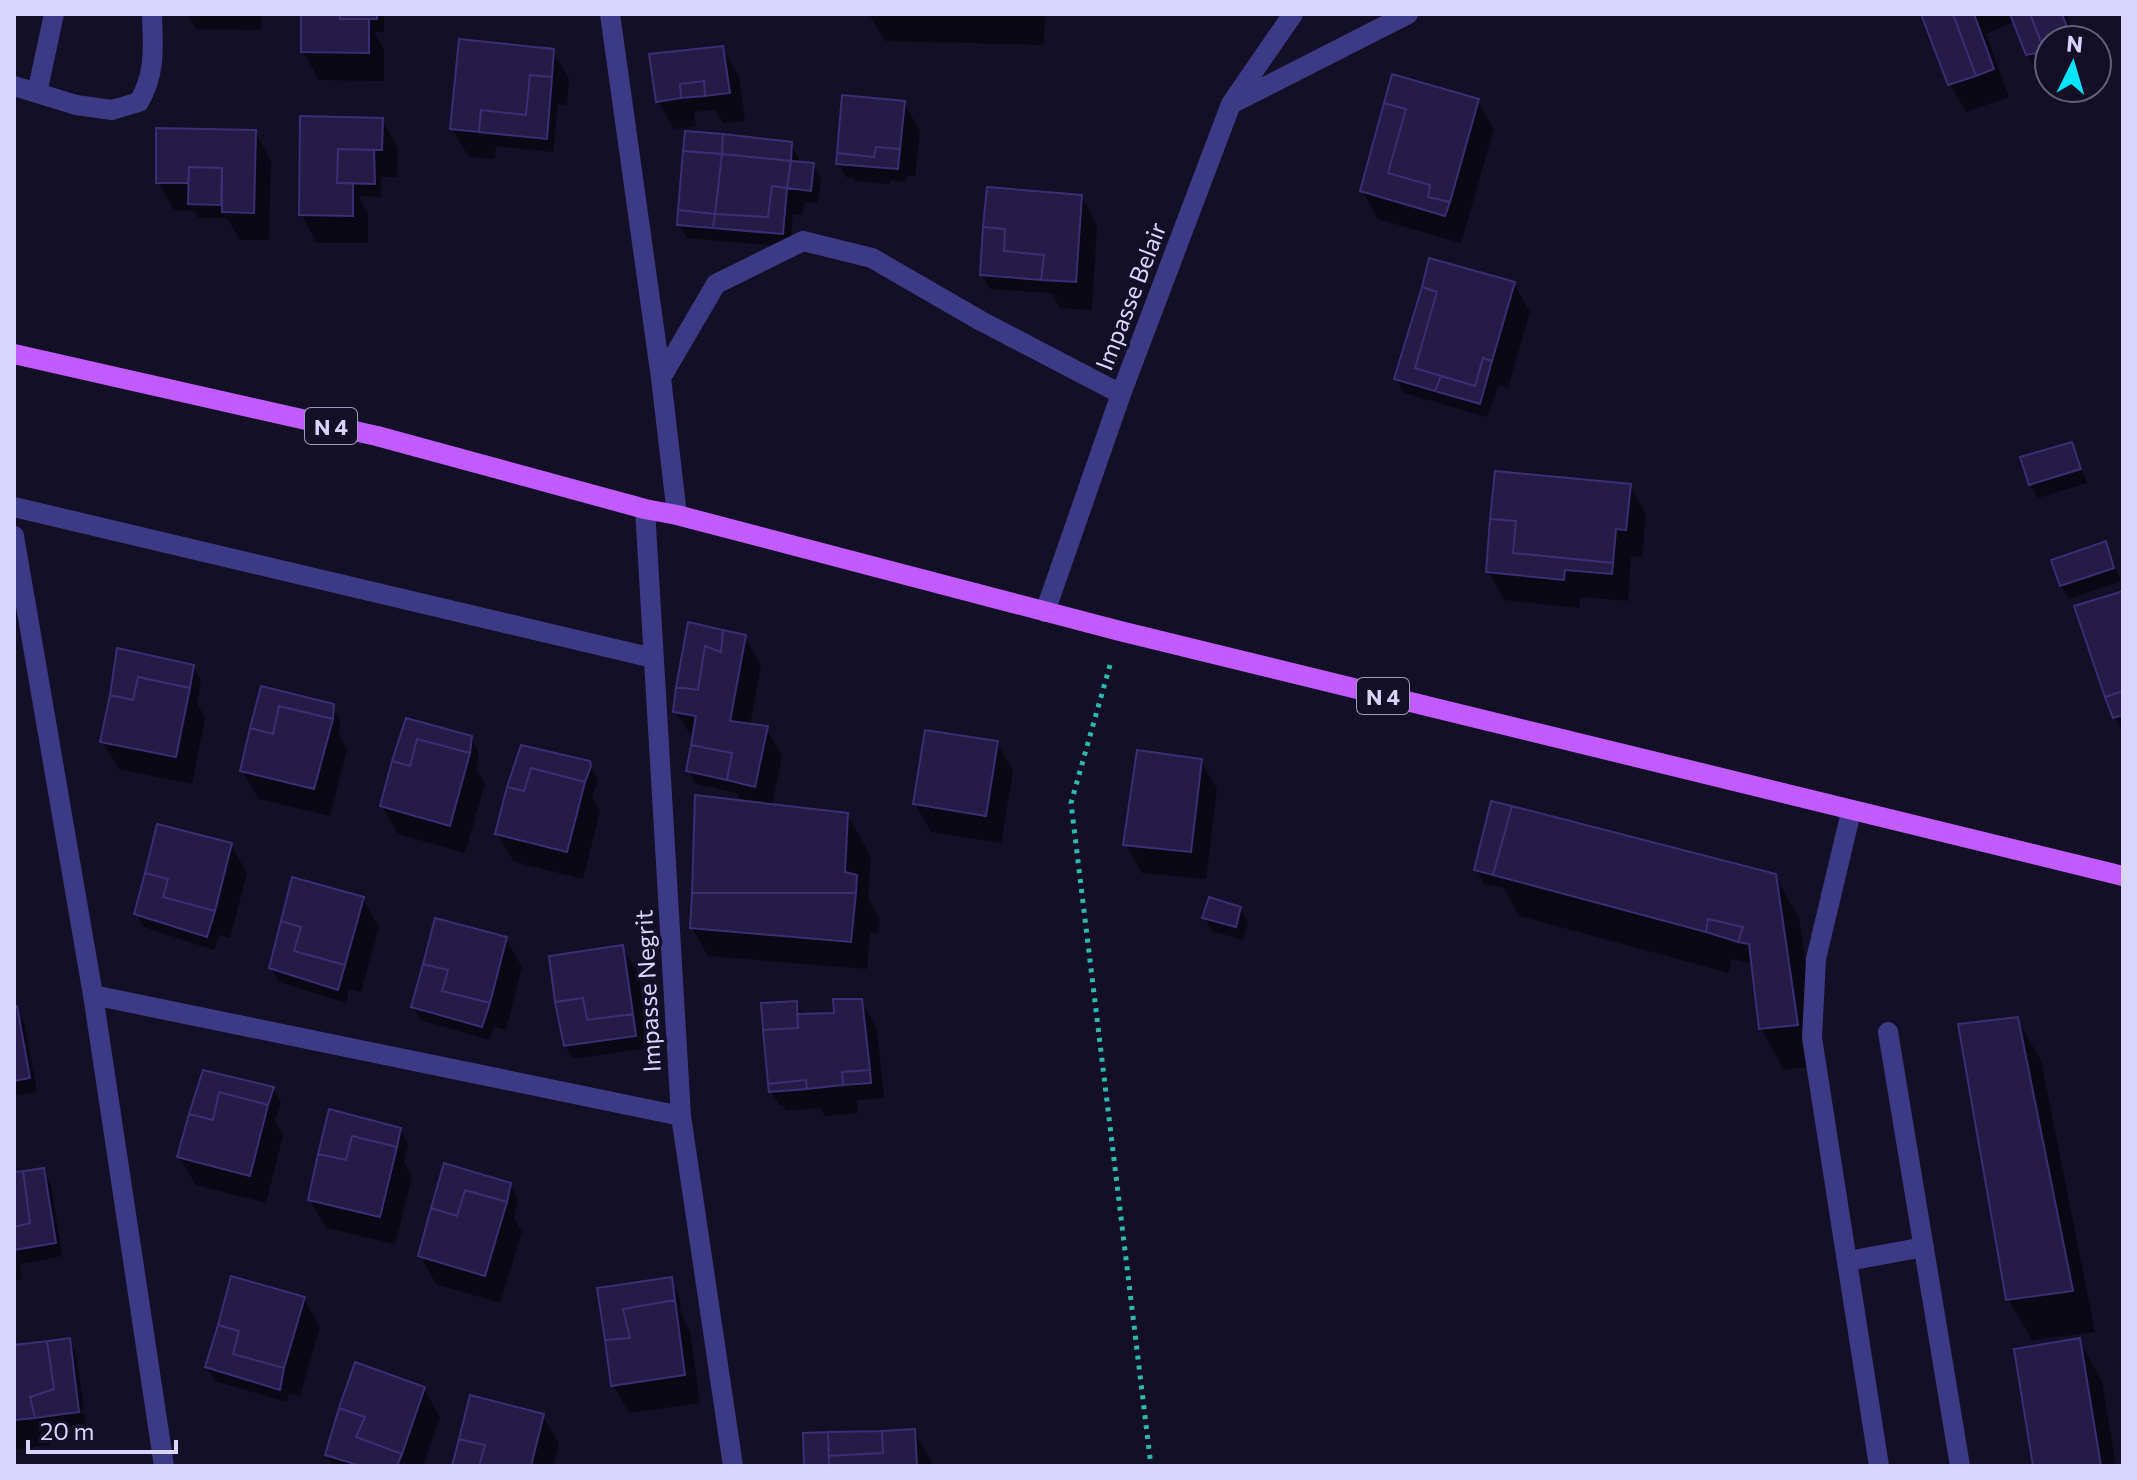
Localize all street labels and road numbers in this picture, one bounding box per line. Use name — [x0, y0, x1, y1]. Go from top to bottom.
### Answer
street label: Impasse Belair — [1089, 218, 1172, 374]
road number: N 4 — [305, 408, 357, 444]
road number: N 4 — [1357, 678, 1409, 714]
street label: Impasse Negrit — [628, 909, 666, 1073]

